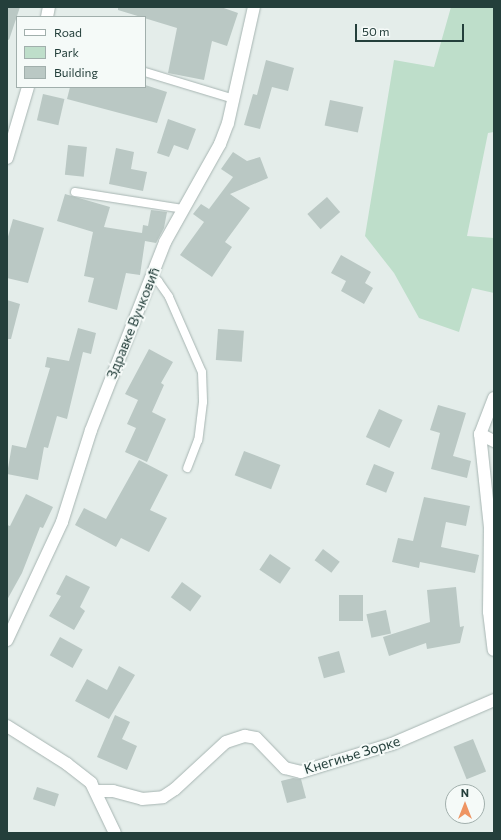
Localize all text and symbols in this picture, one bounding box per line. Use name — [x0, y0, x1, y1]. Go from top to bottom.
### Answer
legend — [16, 16, 146, 88]
scale bar — [357, 16, 466, 42]
text: 50 m — [362, 24, 390, 38]
text: Road — [54, 25, 82, 39]
text: Park — [54, 45, 79, 59]
text: Building — [54, 65, 98, 79]
street label: Здравке Вучковић — [103, 265, 163, 381]
street label: Кнегиње Зорке — [302, 732, 402, 778]
north arrow — [445, 784, 485, 824]
text: N — [461, 786, 469, 799]

